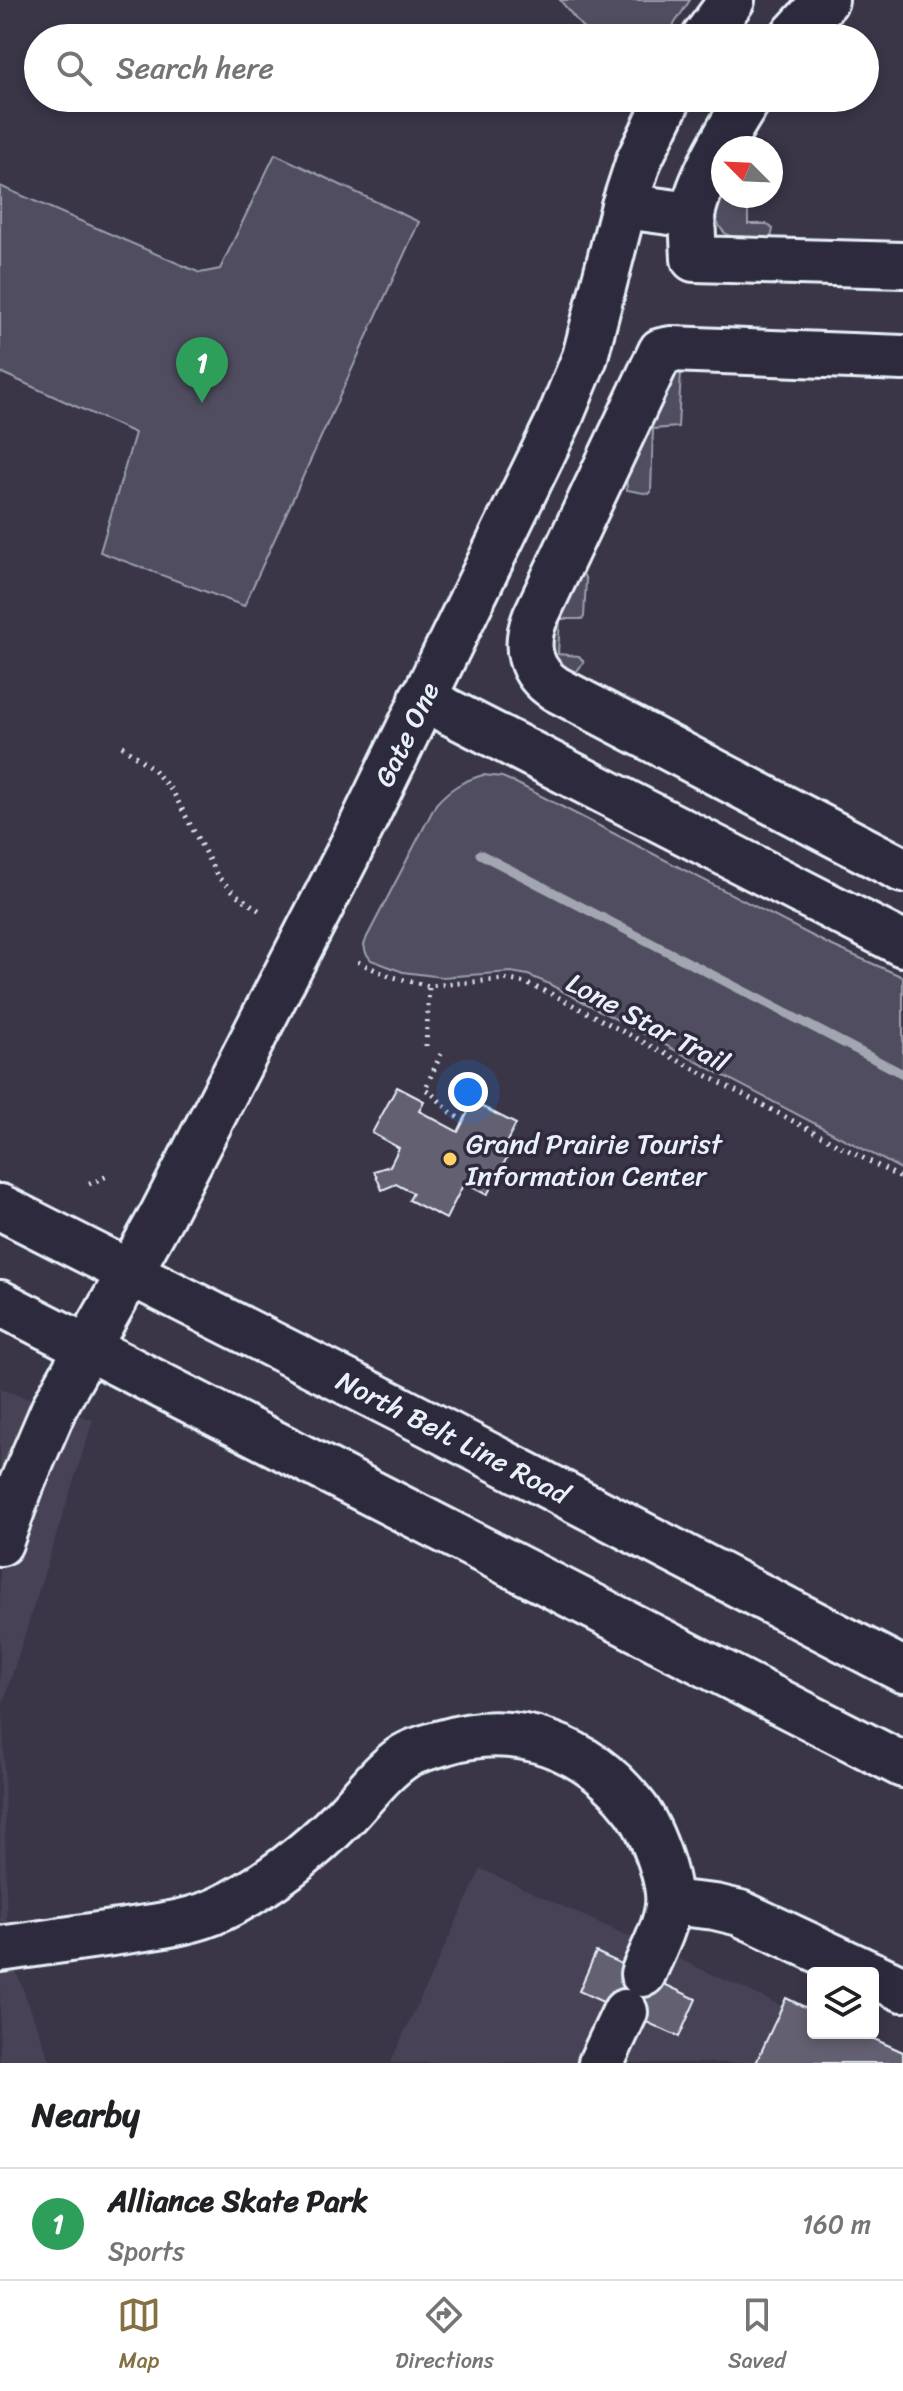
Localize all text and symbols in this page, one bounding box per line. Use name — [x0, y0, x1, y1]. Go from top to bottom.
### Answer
search box — [24, 24, 879, 112]
text: Search here — [116, 41, 274, 95]
icon: search — [52, 46, 96, 90]
north arrow — [711, 136, 783, 208]
pin: 1 — [176, 337, 228, 403]
street label: Gate One — [360, 673, 453, 796]
street label: Lone Star Trail — [557, 959, 739, 1087]
your location — [448, 1072, 488, 1112]
place label: Grand Prairie Tourist Information Center — [465, 1119, 724, 1200]
marker: Grand Prairie Tourist Information Center — [441, 1150, 459, 1168]
street label: North Belt Line Road — [328, 1357, 580, 1519]
map controls — [807, 1967, 879, 2039]
button: layers — [807, 1967, 879, 2039]
text: Nearby — [32, 2085, 140, 2145]
text: Alliance Skate Park — [108, 2174, 368, 2228]
text: 1 — [52, 2201, 64, 2247]
text: 160 m — [802, 2201, 871, 2247]
text: Sports — [108, 2228, 184, 2274]
tab: Map — [117, 2293, 161, 2380]
tab: Directions — [395, 2293, 494, 2380]
tab: Saved — [728, 2293, 786, 2380]

